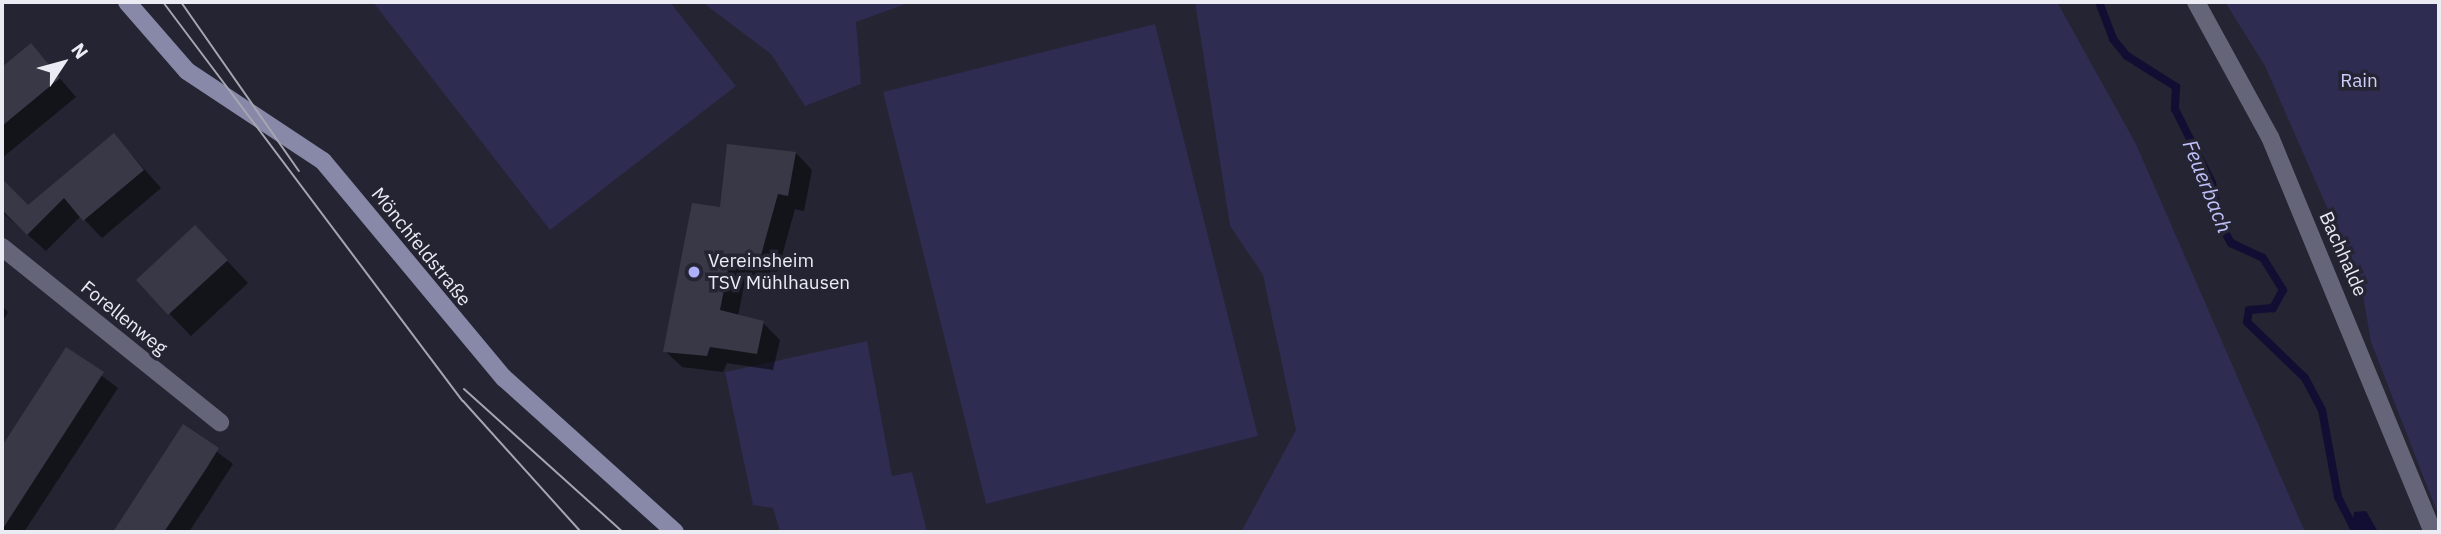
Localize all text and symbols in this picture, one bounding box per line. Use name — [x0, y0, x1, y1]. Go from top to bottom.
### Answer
north arrow — [28, 28, 98, 98]
text: N — [66, 38, 94, 63]
park label: Rain — [2340, 70, 2378, 92]
water label: Feuerbach — [2178, 136, 2238, 236]
street label: Mönchfeldstraße — [366, 183, 476, 311]
street label: Bachhalde — [2314, 208, 2372, 300]
place label: Vereinsheim TSV Mühlhausen — [708, 250, 850, 294]
marker: Vereinsheim TSV Mühlhausen — [686, 264, 702, 280]
street label: Forellenweg — [76, 276, 172, 360]

